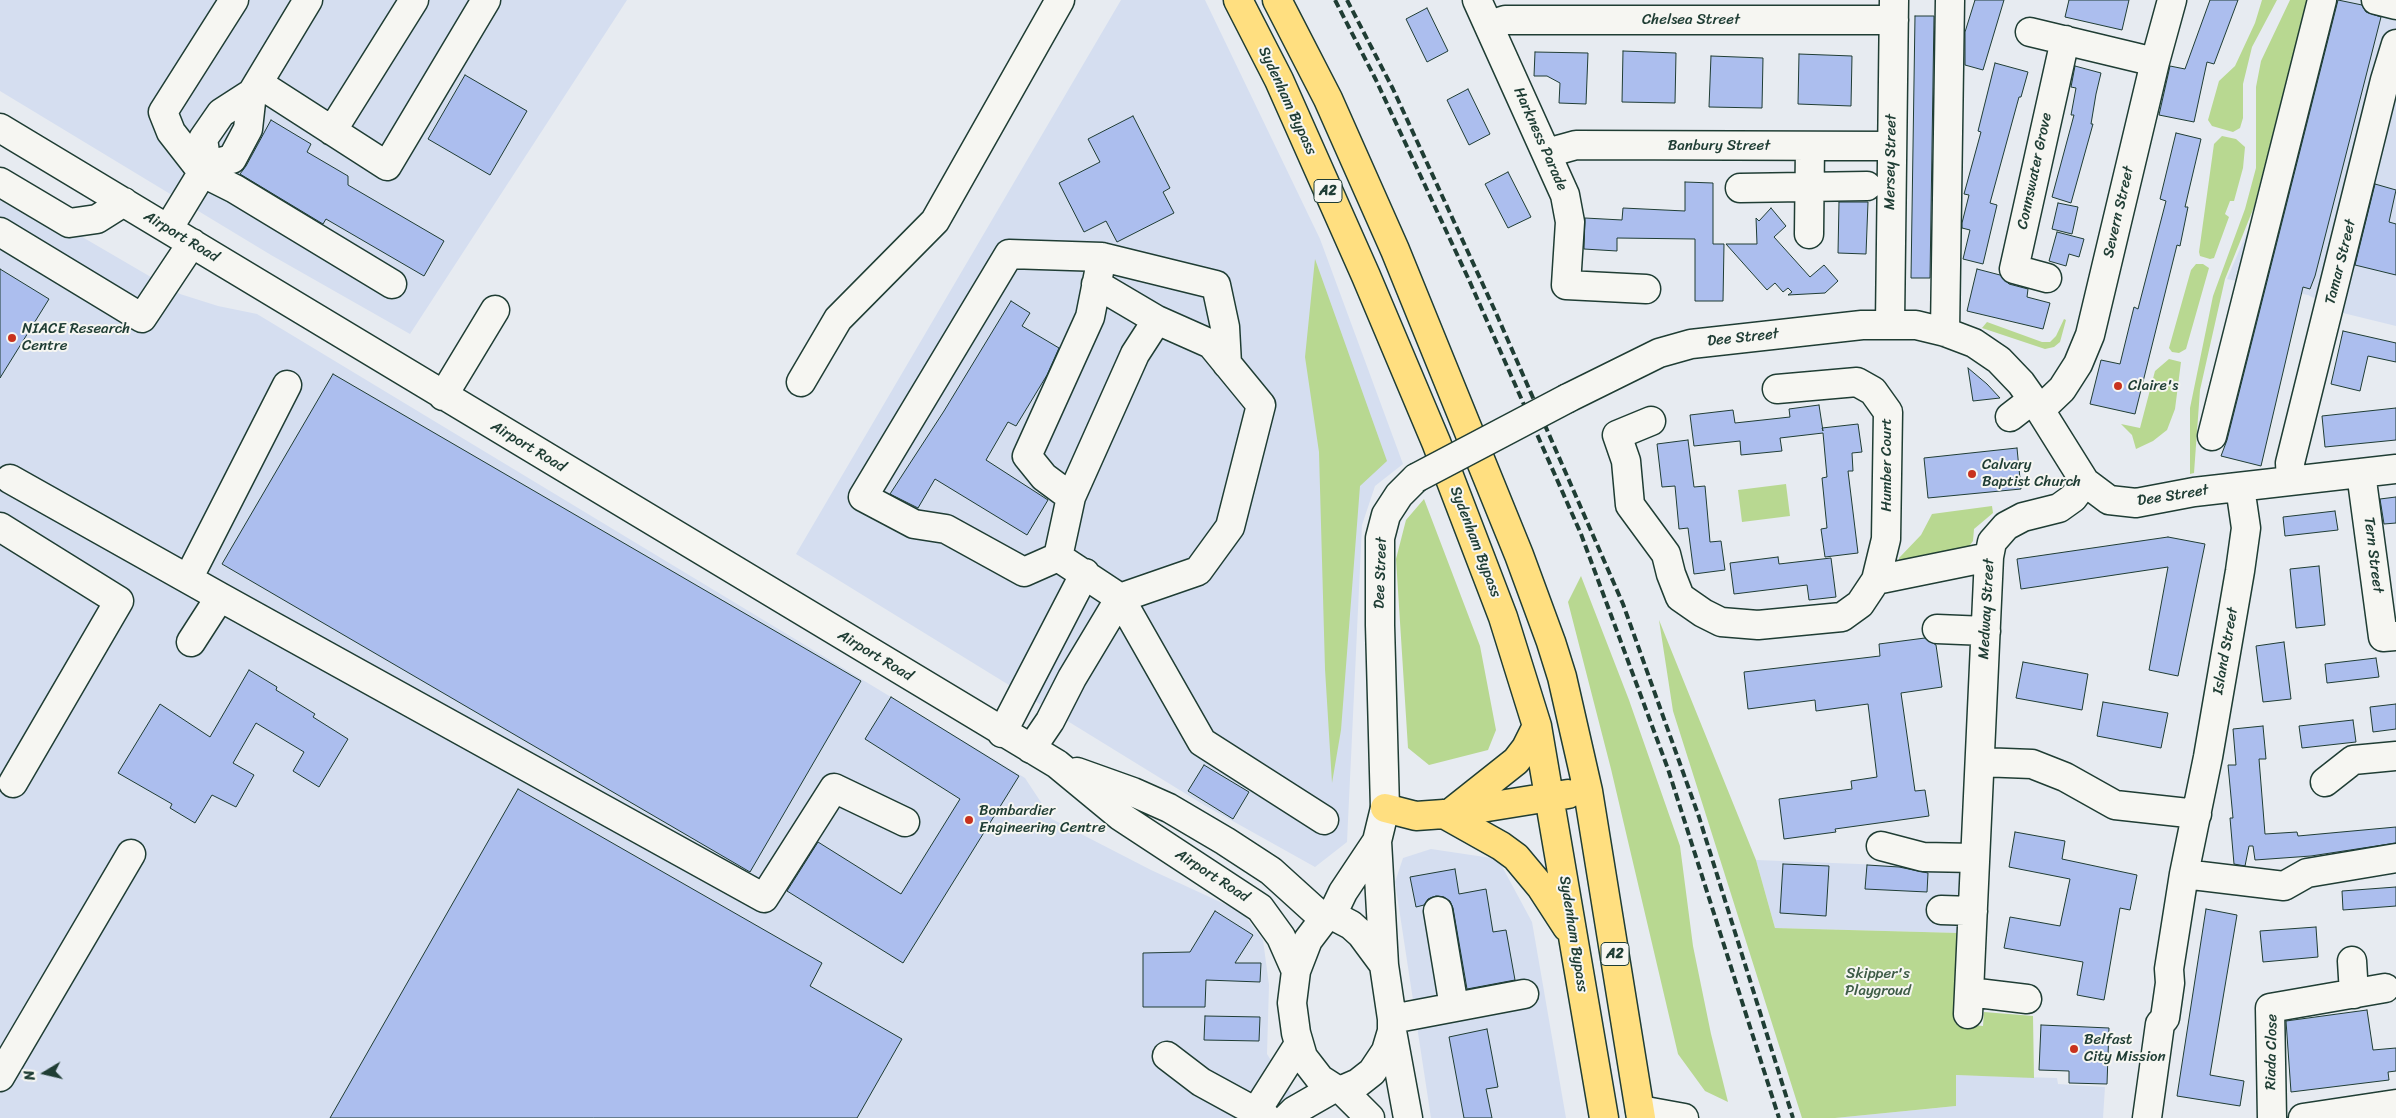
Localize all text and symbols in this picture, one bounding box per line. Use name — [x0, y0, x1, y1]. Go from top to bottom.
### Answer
street label: Chelsea Street — [1642, 11, 1740, 29]
street label: Sydenham Bypass — [1254, 44, 1320, 158]
street label: Harkness Parade — [1509, 85, 1571, 193]
street label: Connswater Grove — [2014, 111, 2056, 231]
street label: Mersey Street — [1881, 114, 1901, 210]
street label: Banbury Street — [1668, 137, 1770, 155]
street label: Severn Street — [2100, 164, 2138, 260]
road number: A2 — [1314, 180, 1342, 202]
street label: Airport Road — [140, 208, 222, 266]
street label: Tamar Street — [2322, 218, 2360, 306]
place label: NIACE Research Centre — [22, 320, 130, 355]
street label: Dee Street — [1706, 325, 1780, 351]
marker: NIACE Research Centre — [6, 332, 18, 344]
place label: Claire's — [2128, 377, 2178, 395]
marker: Claire's — [2112, 380, 2124, 392]
street label: Airport Road — [487, 418, 569, 476]
street label: Humber Court — [1878, 418, 1896, 512]
place label: Calvary Baptist Church — [1982, 456, 2081, 491]
marker: Calvary Baptist Church — [1966, 468, 1978, 480]
street label: Dee Street — [2136, 481, 2210, 511]
street label: Sydenham Bypass — [1446, 484, 1504, 600]
street label: Tern Street — [2359, 516, 2387, 594]
street label: Dee Street — [1371, 537, 1391, 609]
street label: Medway Street — [1975, 558, 1999, 660]
street label: Island Street — [2209, 606, 2243, 696]
street label: Airport Road — [834, 627, 916, 685]
place label: Bombardier Engineering Centre — [979, 802, 1106, 837]
marker: Bombardier Engineering Centre — [963, 814, 975, 826]
street label: Airport Road — [1172, 845, 1252, 907]
street label: Sydenham Bypass — [1555, 875, 1591, 993]
road number: A2 — [1601, 942, 1629, 966]
park label: Skipper's Playgroud — [1845, 965, 1911, 1000]
street label: Riada Close — [2262, 1014, 2282, 1090]
place label: Belfast City Mission — [2084, 1031, 2166, 1066]
marker: Belfast City Mission — [2068, 1043, 2080, 1055]
north arrow — [20, 1048, 70, 1098]
text: N — [17, 1069, 43, 1082]

